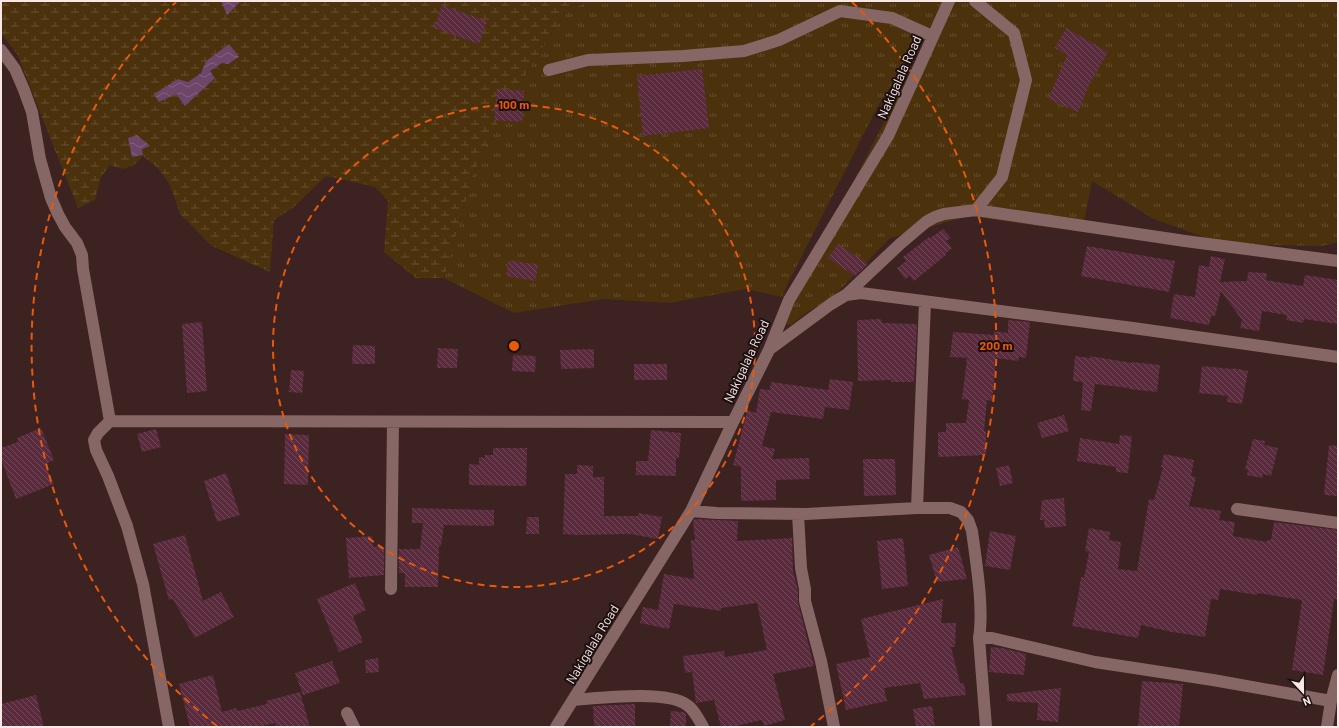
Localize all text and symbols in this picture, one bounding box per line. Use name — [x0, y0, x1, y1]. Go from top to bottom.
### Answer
street label: Nakigalala Road — [873, 33, 925, 121]
text: 100 m — [499, 97, 529, 111]
street label: Nakigalala Road — [720, 317, 772, 405]
text: 200 m — [980, 338, 1012, 352]
centre of rings — [507, 339, 521, 353]
street label: Nakigalala Road — [562, 602, 622, 686]
north arrow — [1283, 672, 1323, 712]
text: N — [1301, 694, 1313, 709]

